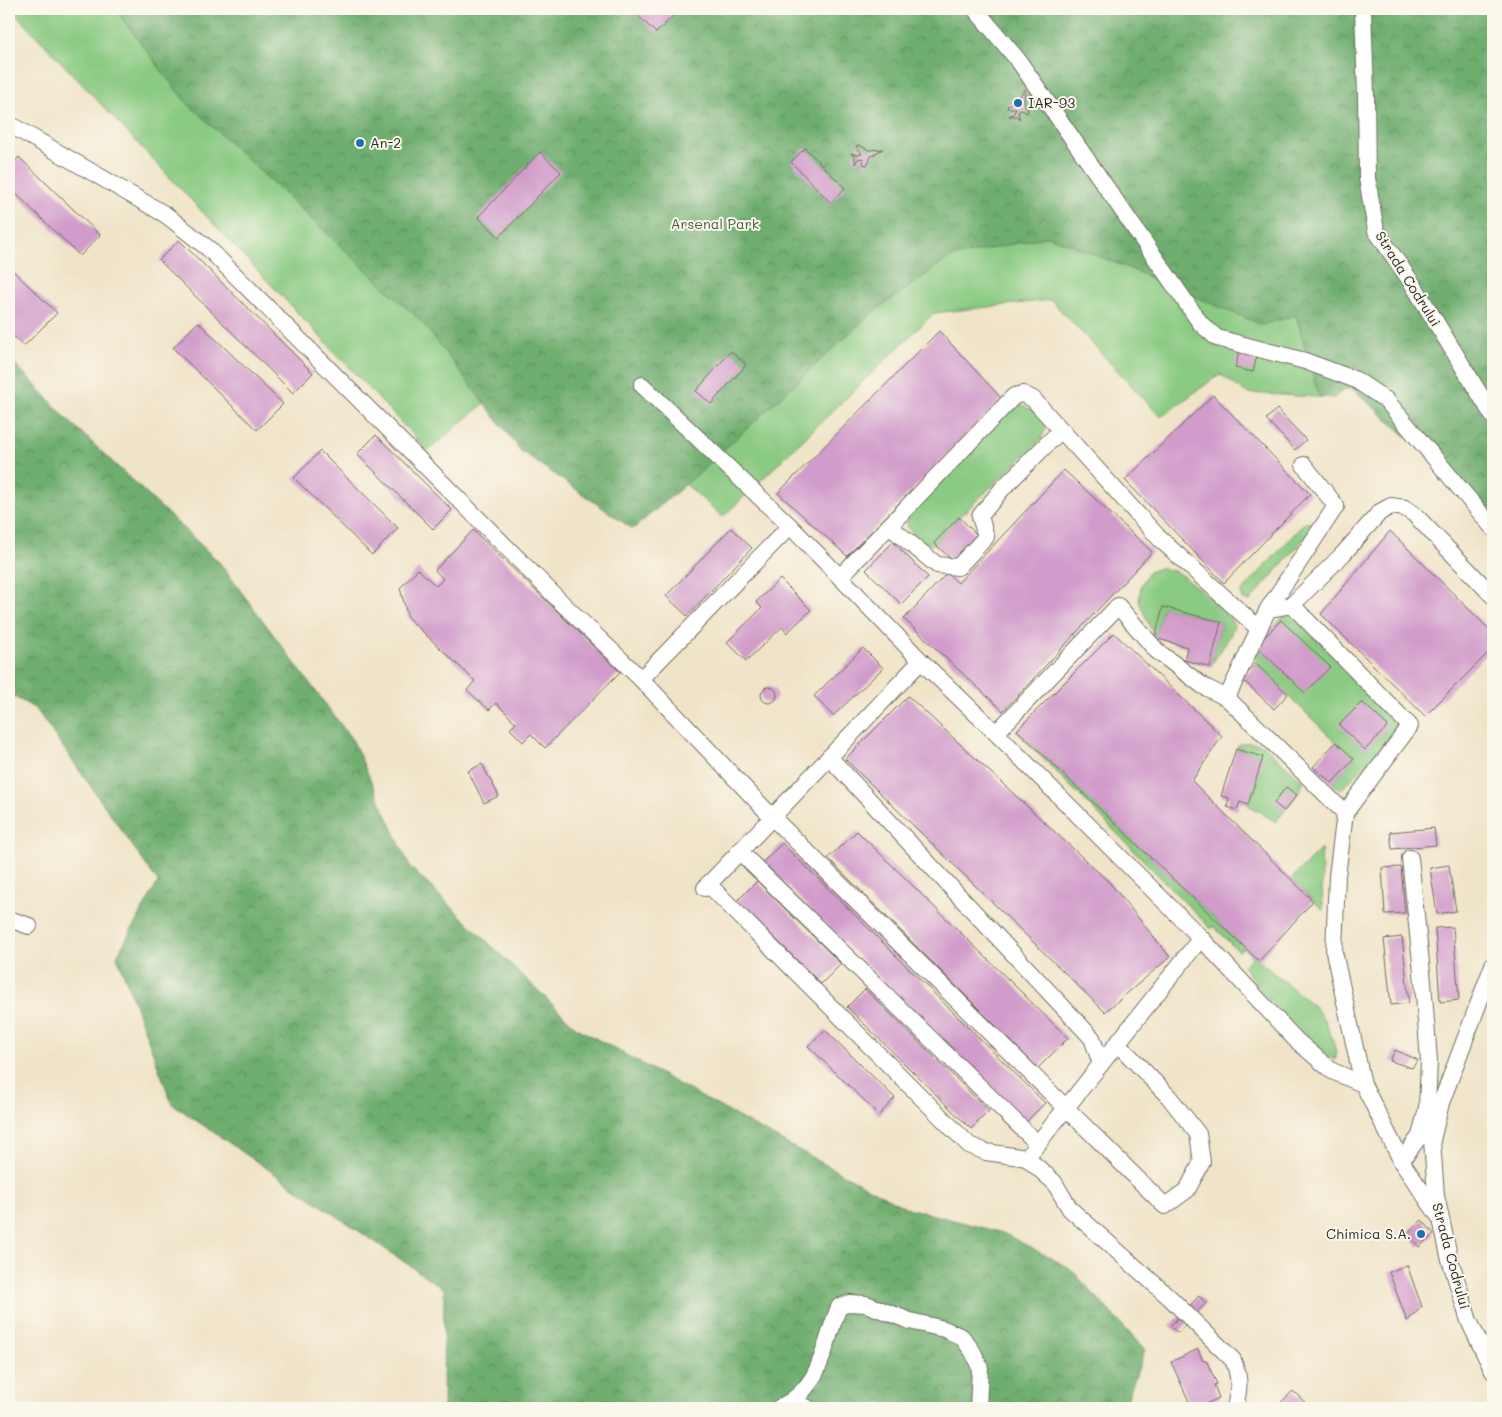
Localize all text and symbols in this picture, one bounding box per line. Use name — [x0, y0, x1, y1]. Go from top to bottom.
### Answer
place label: IAR-93 — [1028, 93, 1075, 112]
marker: IAR-93 — [1012, 97, 1024, 109]
place label: An-2 — [370, 133, 401, 152]
marker: An-2 — [354, 137, 366, 149]
park label: Arsenal Park — [671, 214, 759, 233]
street label: Strada Codrului — [1371, 227, 1445, 330]
street label: Strada Codrului — [1428, 1201, 1475, 1311]
place label: Chimica S.A. — [1326, 1224, 1411, 1243]
marker: Chimica S.A. — [1415, 1228, 1427, 1240]

